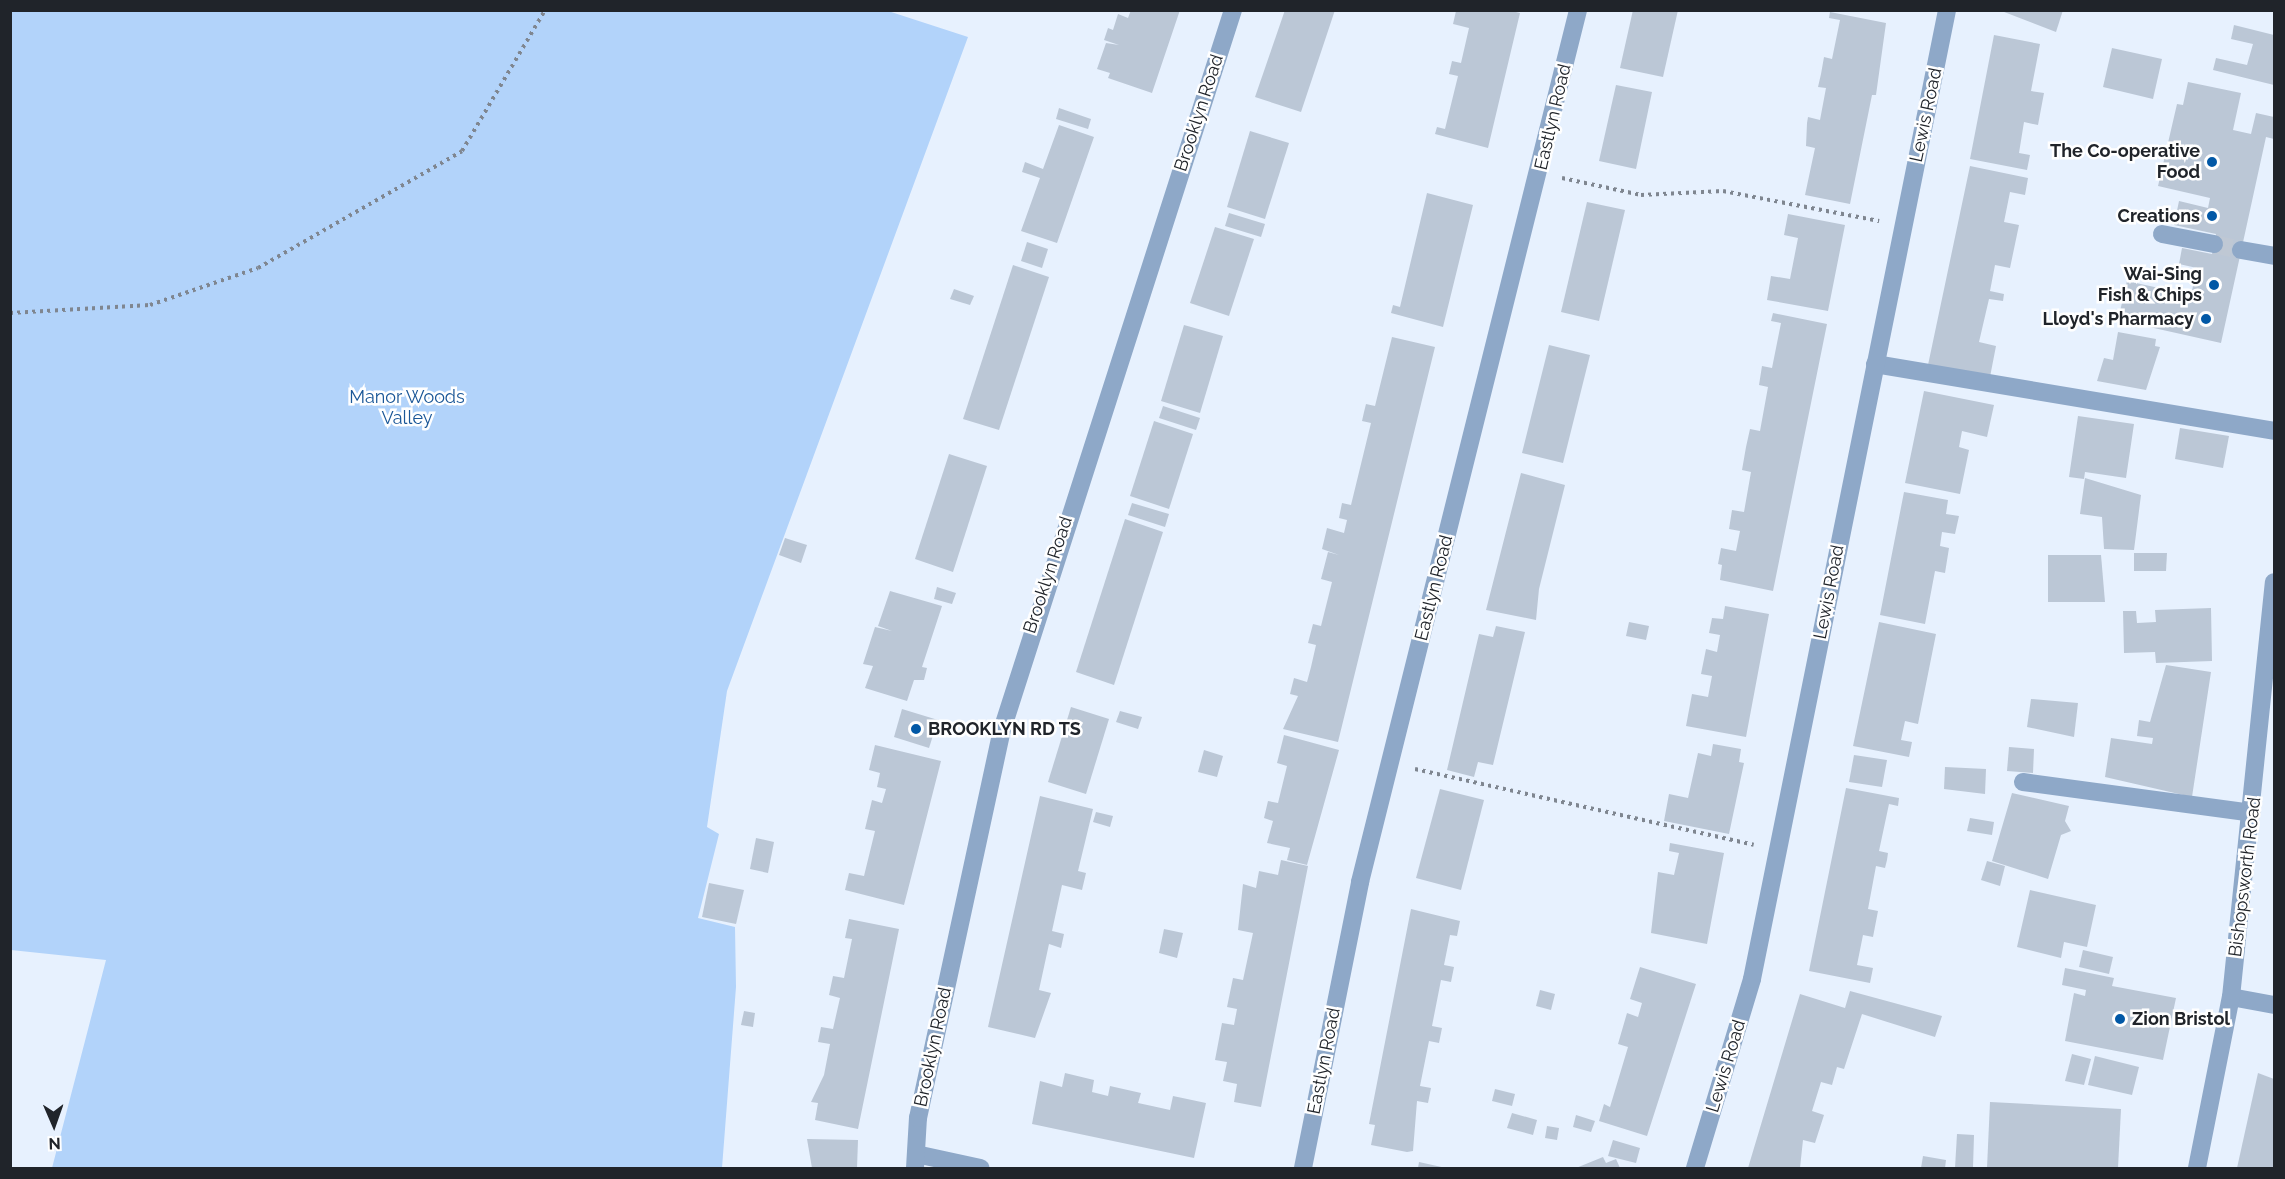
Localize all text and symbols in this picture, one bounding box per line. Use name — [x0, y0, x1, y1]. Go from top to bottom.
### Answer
street label: Brooklyn Road — [1170, 52, 1228, 174]
street label: Eastlyn Road — [1530, 62, 1576, 172]
street label: Lewis Road — [1905, 66, 1947, 164]
place label: The Co-operative Food — [2050, 141, 2200, 184]
marker: The Co-operative Food — [2205, 155, 2219, 169]
place label: Creations — [2118, 205, 2200, 227]
marker: Creations — [2205, 209, 2219, 223]
place label: Wai-Sing Fish & Chips — [2098, 264, 2202, 306]
marker: Wai-Sing Fish & Chips — [2207, 278, 2221, 292]
place label: Lloyd's Pharmacy — [2042, 308, 2194, 330]
marker: Lloyd's Pharmacy — [2199, 312, 2213, 326]
park label: Manor Woods Valley — [349, 387, 465, 430]
street label: Brooklyn Road — [1019, 514, 1077, 636]
street label: Eastlyn Road — [1410, 533, 1458, 643]
street label: Lewis Road — [1809, 543, 1849, 641]
place label: BROOKLYN RD TS — [928, 718, 1081, 740]
marker: BROOKLYN RD TS — [909, 722, 923, 736]
street label: Bishopsworth Road — [2224, 796, 2266, 958]
street label: Brooklyn Road — [910, 985, 956, 1109]
street label: Eastlyn Road — [1303, 1006, 1345, 1116]
place label: Zion Bristol — [2132, 1008, 2230, 1030]
marker: Zion Bristol — [2113, 1012, 2127, 1026]
street label: Lewis Road — [1702, 1017, 1750, 1115]
north arrow — [24, 1095, 84, 1155]
text: N — [48, 1134, 61, 1153]

